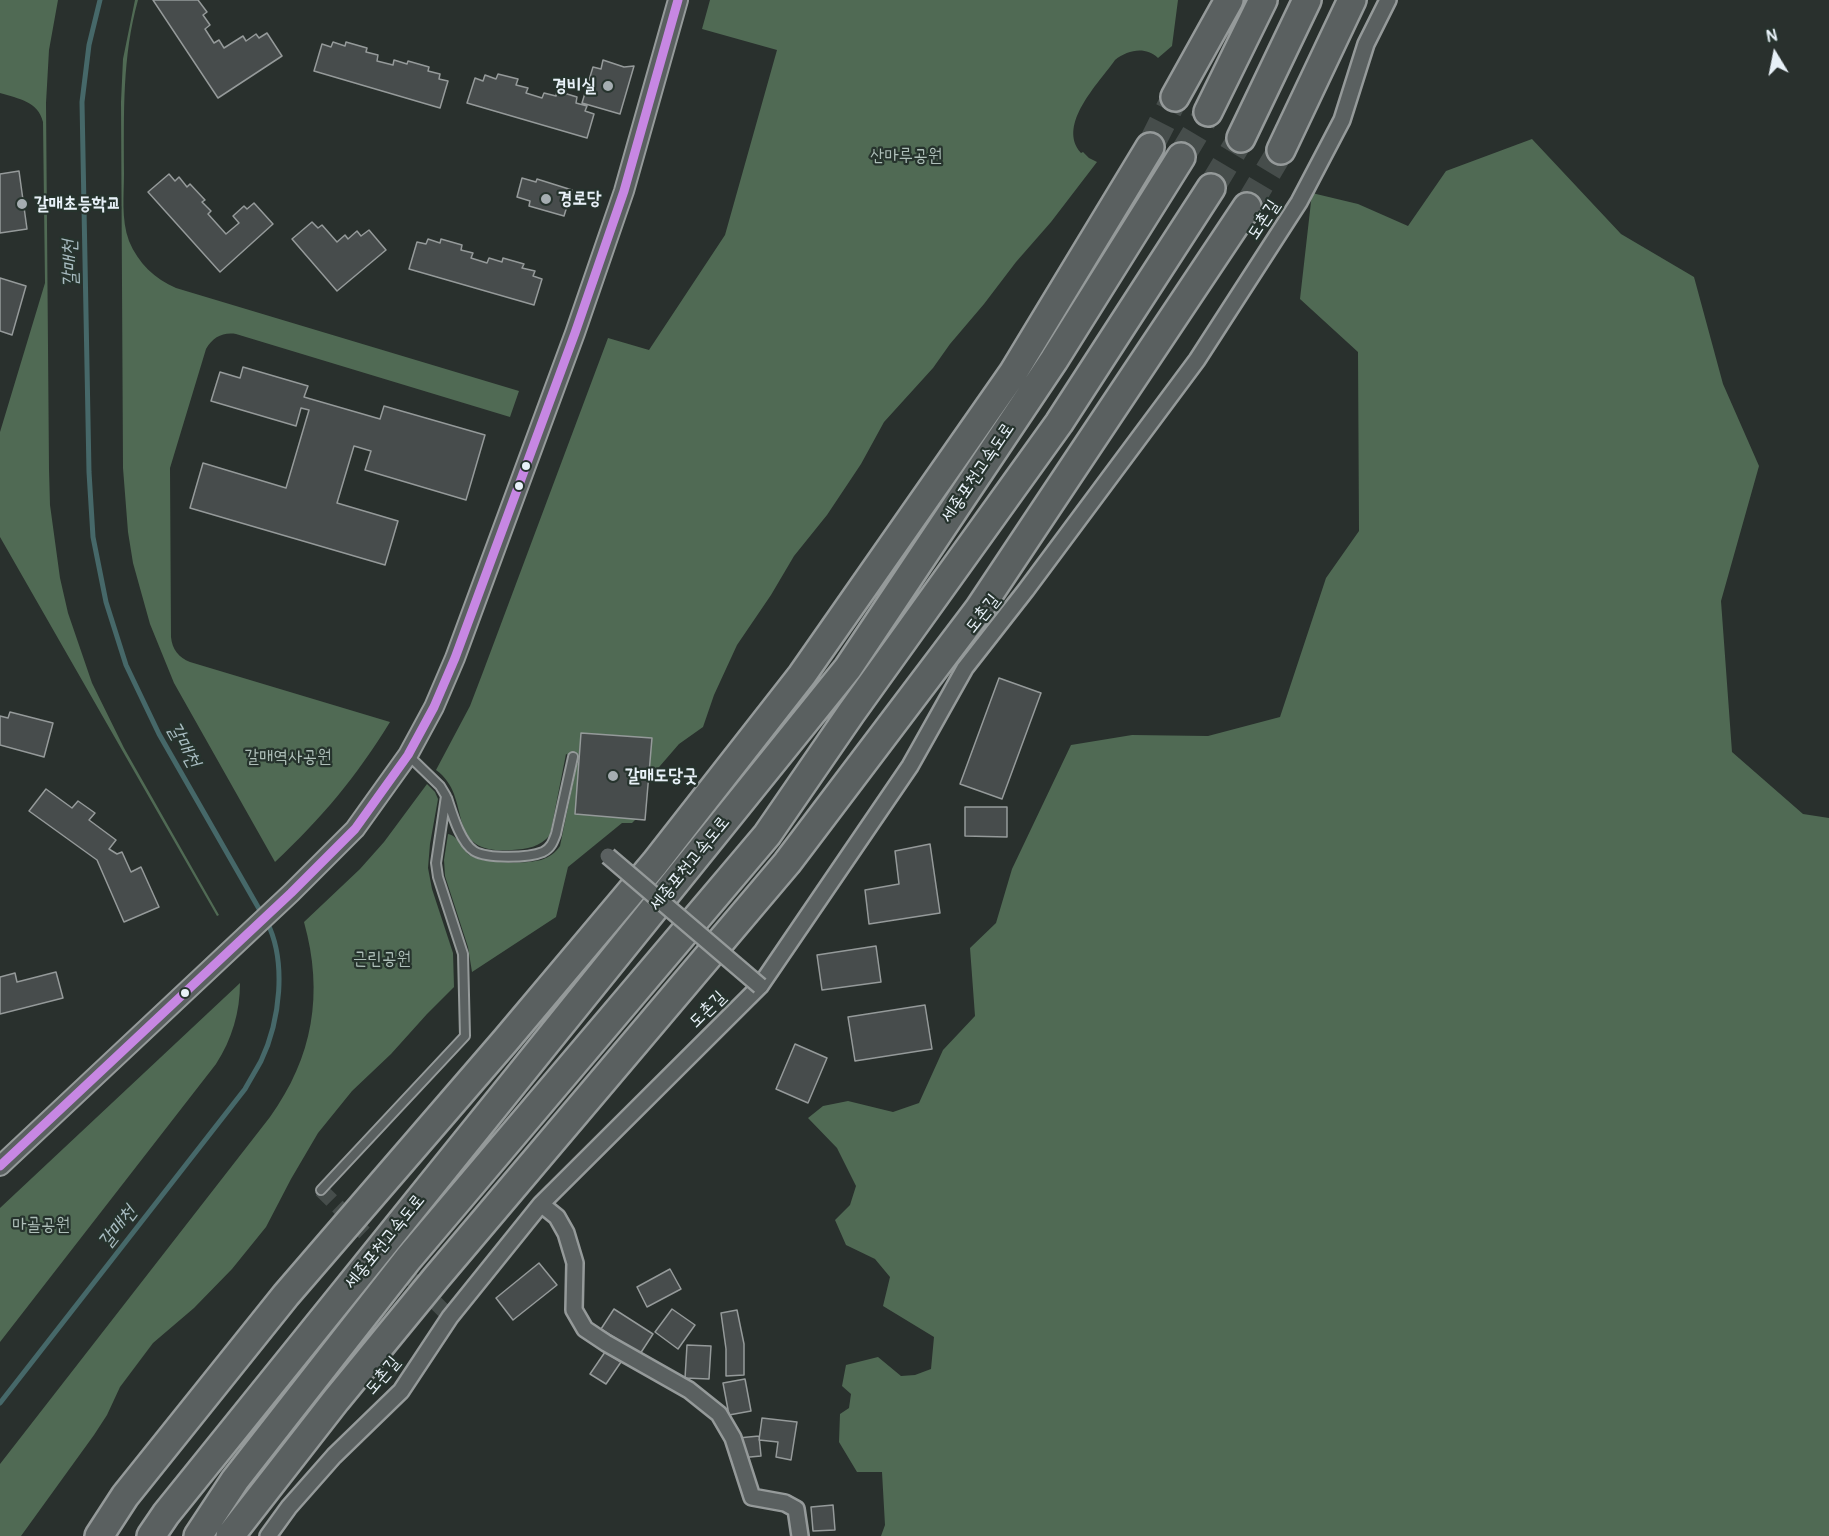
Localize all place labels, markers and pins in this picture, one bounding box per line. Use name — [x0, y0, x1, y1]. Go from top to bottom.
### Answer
place label: 경비실 — [553, 75, 596, 97]
marker: 경비실 — [601, 79, 615, 93]
place label: 경로당 — [558, 188, 601, 210]
marker: 경로당 — [539, 192, 553, 206]
place label: 갈매초등학교 — [34, 193, 121, 215]
marker: 갈매초등학교 — [15, 197, 29, 211]
unlabelled marker — [520, 460, 532, 472]
unlabelled marker — [513, 480, 525, 492]
place label: 갈매도당굿 — [625, 765, 697, 787]
marker: 갈매도당굿 — [606, 769, 620, 783]
unlabelled marker — [179, 987, 191, 999]

